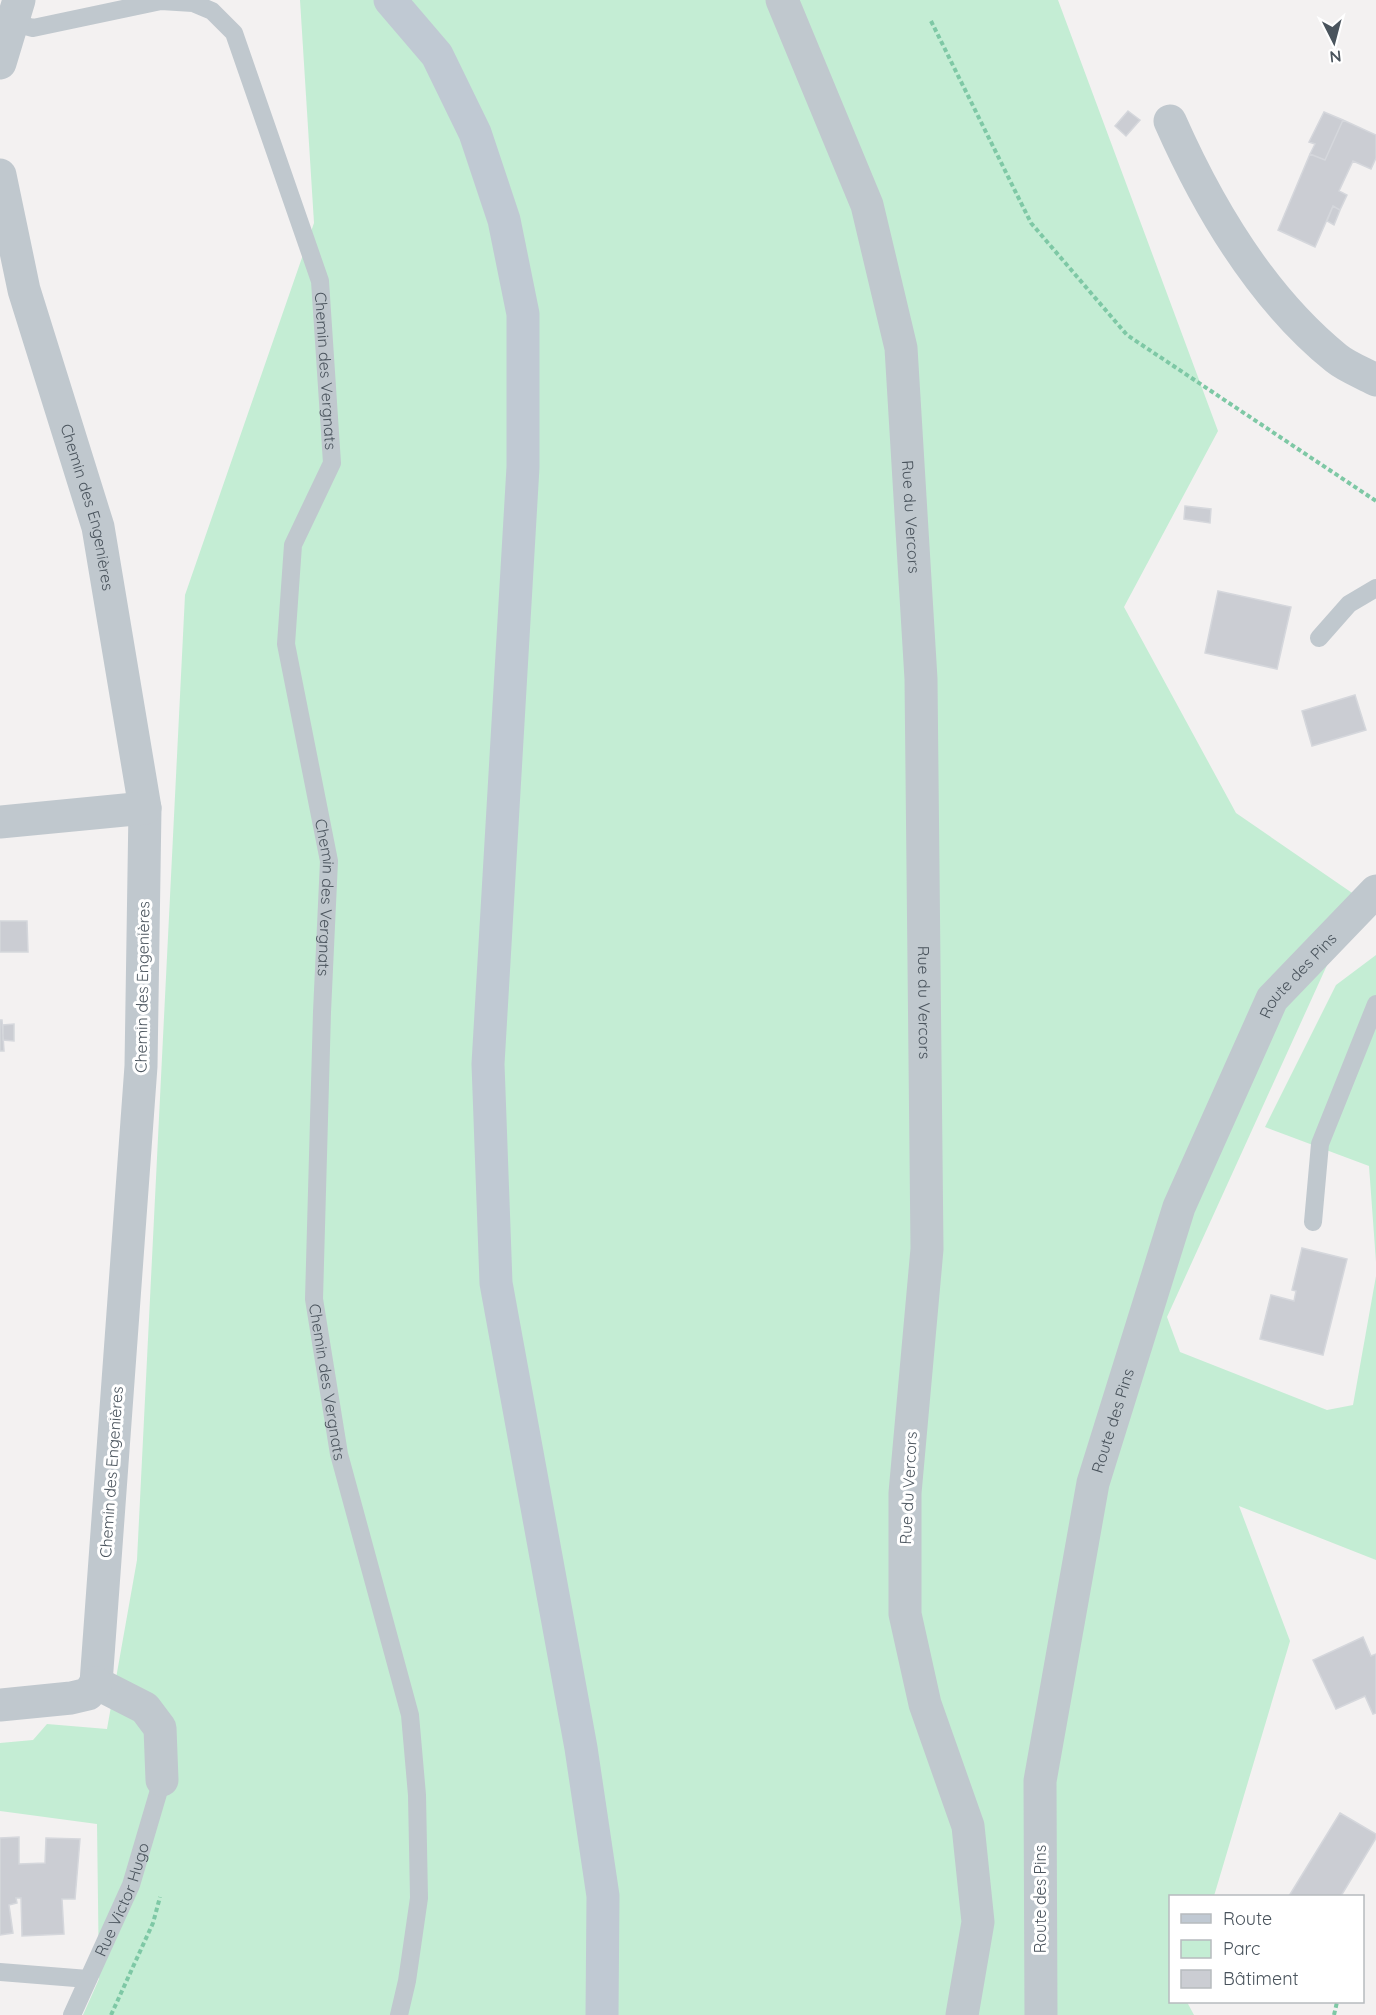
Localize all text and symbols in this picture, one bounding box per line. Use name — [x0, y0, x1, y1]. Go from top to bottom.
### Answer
north arrow — [1304, 12, 1364, 72]
text: N — [1329, 46, 1342, 67]
street label: Chemin des Vergnats — [311, 291, 341, 450]
street label: Chemin des Engenières — [56, 421, 118, 592]
street label: Rue du Vercors — [898, 460, 925, 574]
street label: Chemin des Vergnats — [311, 817, 339, 977]
street label: Chemin des Engenières — [131, 901, 153, 1073]
street label: Route des Pins — [1255, 928, 1341, 1021]
street label: Rue du Vercors — [914, 946, 935, 1059]
street label: Chemin des Vergnats — [305, 1302, 350, 1463]
street label: Route des Pins — [1087, 1366, 1138, 1475]
street label: Chemin des Engenières — [95, 1386, 127, 1558]
street label: Rue du Vercors — [895, 1431, 921, 1545]
street label: Rue Victor Hugo — [90, 1840, 153, 1959]
street label: Route des Pins — [1030, 1845, 1050, 1953]
legend — [1169, 1895, 1364, 2003]
text: Route — [1223, 1907, 1272, 1930]
text: Parc — [1223, 1937, 1260, 1960]
text: Bâtiment — [1223, 1967, 1299, 1990]

